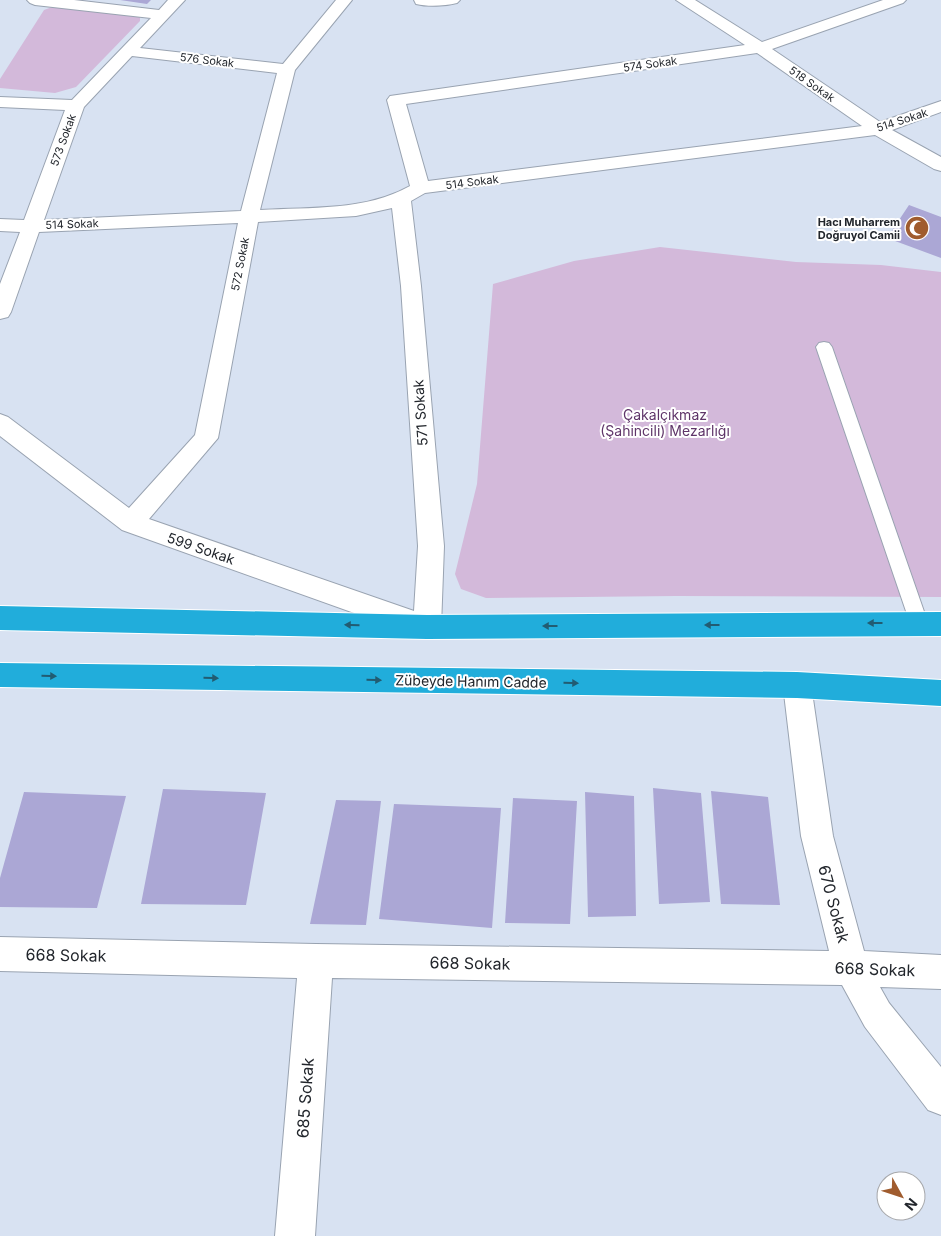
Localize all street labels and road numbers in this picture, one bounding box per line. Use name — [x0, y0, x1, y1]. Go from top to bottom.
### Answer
street label: 576 Sokak — [179, 50, 235, 70]
street label: 574 Sokak — [622, 53, 678, 75]
street label: 518 Sokak — [786, 63, 838, 105]
street label: 514 Sokak — [875, 105, 929, 135]
street label: 573 Sokak — [47, 112, 79, 168]
street label: 514 Sokak — [445, 172, 499, 192]
street label: 514 Sokak — [45, 216, 99, 232]
street label: 572 Sokak — [228, 236, 252, 292]
street label: 571 Sokak — [409, 379, 431, 447]
street label: 599 Sokak — [165, 528, 237, 568]
street label: Zübeyde Hanım Cadde — [395, 671, 547, 691]
street label: 670 Sokak — [814, 863, 854, 945]
street label: 668 Sokak — [26, 944, 107, 966]
street label: 668 Sokak — [430, 952, 511, 974]
street label: 668 Sokak — [834, 958, 916, 980]
street label: 685 Sokak — [292, 1057, 318, 1139]

